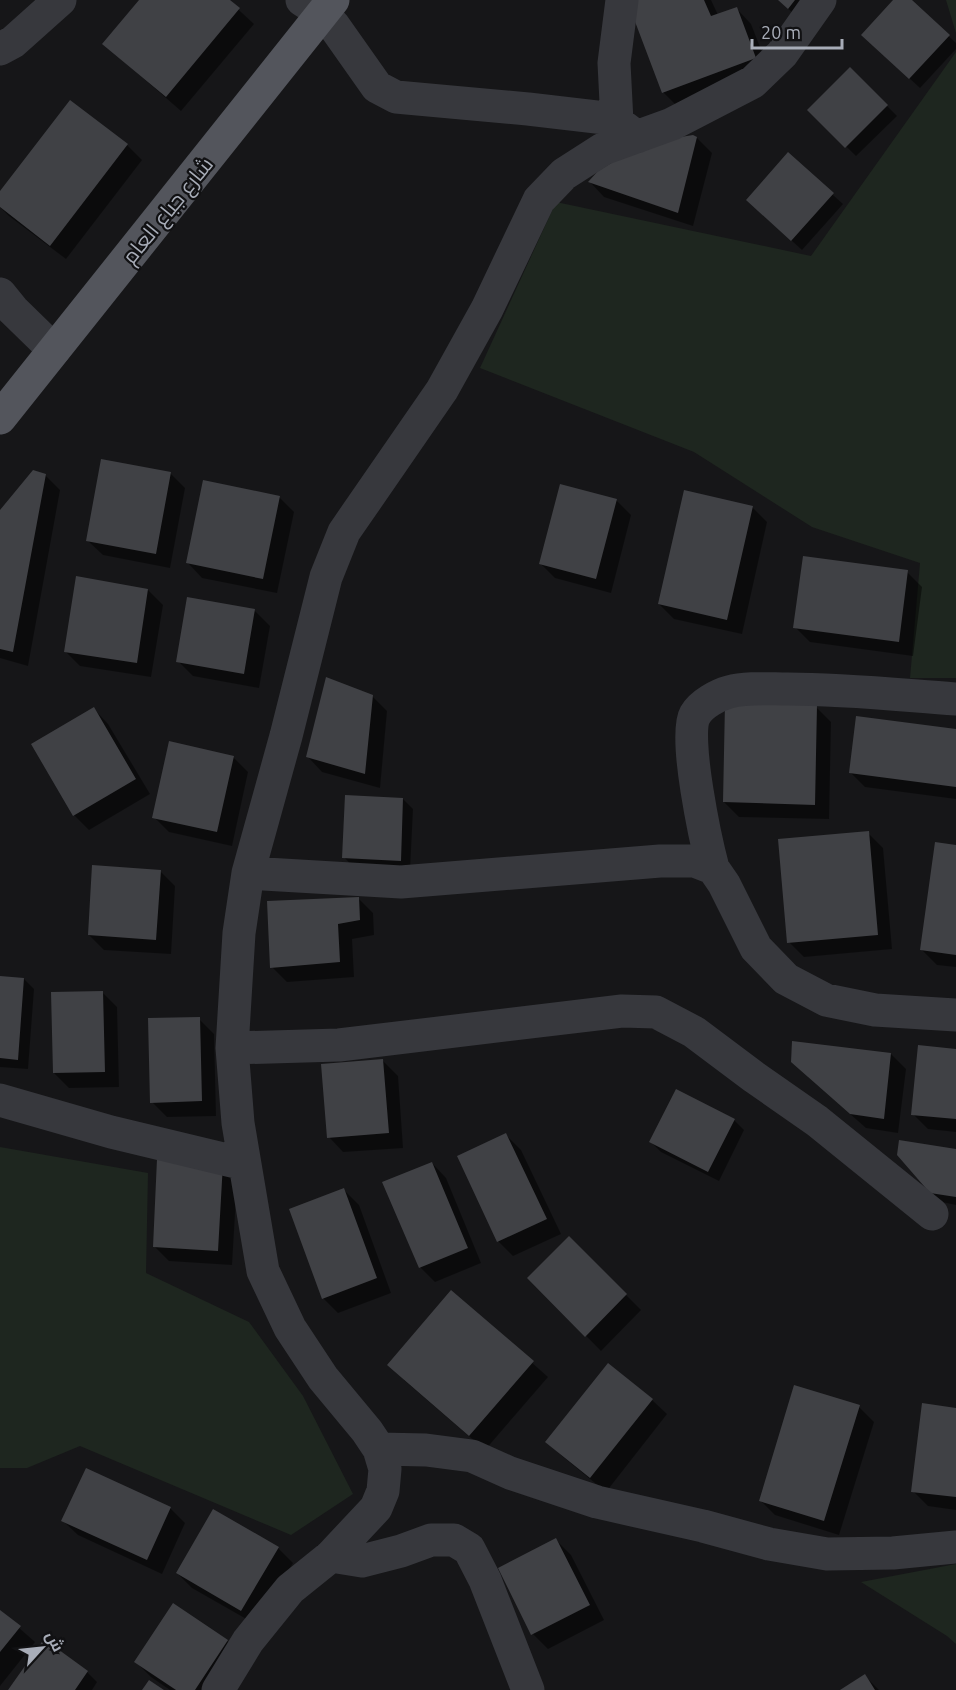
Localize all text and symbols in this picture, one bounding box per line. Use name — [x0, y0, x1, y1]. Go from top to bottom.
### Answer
scale bar — [752, 12, 842, 50]
text: 20 m — [761, 22, 801, 42]
street label: شارع جباع العام — [117, 152, 220, 270]
north arrow — [12, 1618, 72, 1678]
text: ش — [42, 1628, 68, 1655]

